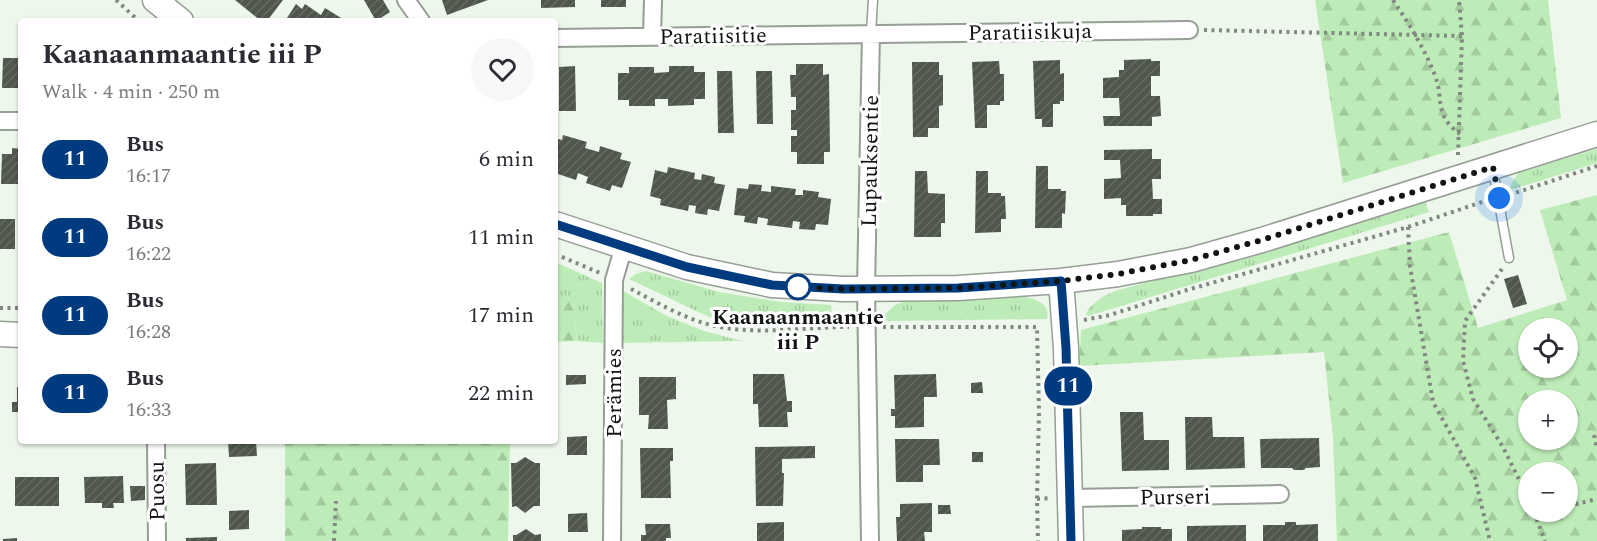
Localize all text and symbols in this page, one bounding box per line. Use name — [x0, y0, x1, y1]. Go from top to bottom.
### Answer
street label: Paratiisikuja — [968, 15, 1093, 50]
street label: Paratiisitie — [659, 19, 767, 54]
text: Kaanaanmaantie iii P — [42, 33, 322, 76]
button: heart — [471, 38, 534, 101]
text: Walk · 4 min · 250 m — [42, 77, 220, 107]
street label: Lupauksentie — [853, 95, 888, 227]
text: Bus — [126, 128, 164, 161]
text: 11 — [63, 143, 87, 175]
text: 6 min — [479, 143, 534, 176]
text: 16:17 — [126, 161, 171, 191]
your location — [1484, 183, 1514, 213]
text: Bus — [126, 206, 164, 239]
text: 11 — [63, 221, 87, 253]
text: 11 min — [468, 221, 534, 254]
text: 16:22 — [126, 239, 171, 269]
marker: Kaanaanmaantie iii P — [785, 274, 811, 300]
text: Bus — [126, 284, 164, 317]
text: 11 — [63, 299, 87, 331]
text: 17 min — [468, 299, 534, 332]
place label: Kaanaanmaantie iii P — [712, 301, 884, 359]
text: 16:28 — [126, 317, 171, 347]
map controls — [1518, 318, 1578, 522]
button: locate — [1518, 318, 1578, 378]
street label: Perämies — [598, 348, 631, 438]
text: Bus — [126, 362, 164, 395]
line badge: 11 — [1041, 366, 1095, 406]
text: 11 — [1056, 370, 1080, 402]
text: 11 — [63, 377, 87, 409]
text: 22 min — [468, 377, 534, 410]
button: + — [1518, 390, 1578, 450]
text: 16:33 — [126, 395, 171, 425]
street label: Puosu — [140, 461, 175, 521]
button: − — [1518, 462, 1578, 522]
street label: Purseri — [1139, 480, 1211, 515]

